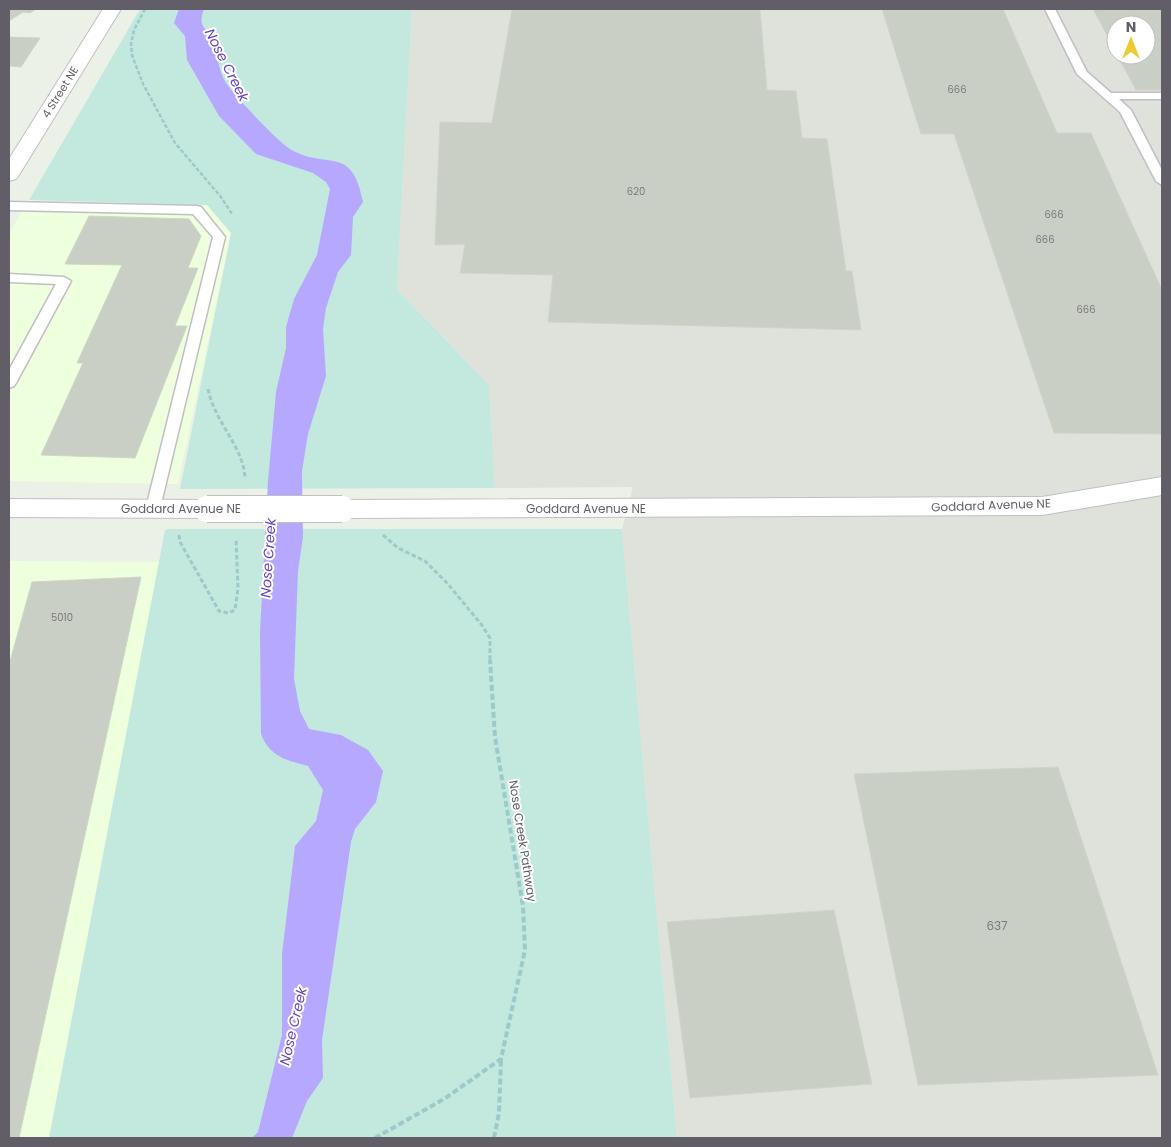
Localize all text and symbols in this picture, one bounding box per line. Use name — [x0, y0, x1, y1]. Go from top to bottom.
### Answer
north arrow — [1106, 15, 1156, 65]
text: N — [1126, 17, 1136, 37]
water label: Nose Creek — [200, 25, 254, 106]
street label: 4 Street NE — [38, 63, 82, 121]
house number: 666 — [947, 82, 967, 97]
house number: 620 — [627, 184, 645, 199]
house number: 666 — [1044, 207, 1064, 222]
house number: 666 — [1035, 232, 1055, 247]
house number: 666 — [1076, 302, 1096, 317]
street label: Goddard Avenue NE — [931, 494, 1051, 516]
street label: Goddard Avenue NE — [121, 500, 241, 517]
street label: Goddard Avenue NE — [526, 500, 646, 517]
water label: Nose Creek — [255, 517, 281, 598]
house number: 5010 — [51, 610, 73, 625]
street label: Nose Creek Pathway — [505, 779, 541, 903]
house number: 637 — [986, 917, 1008, 934]
water label: Nose Creek — [274, 984, 312, 1067]

